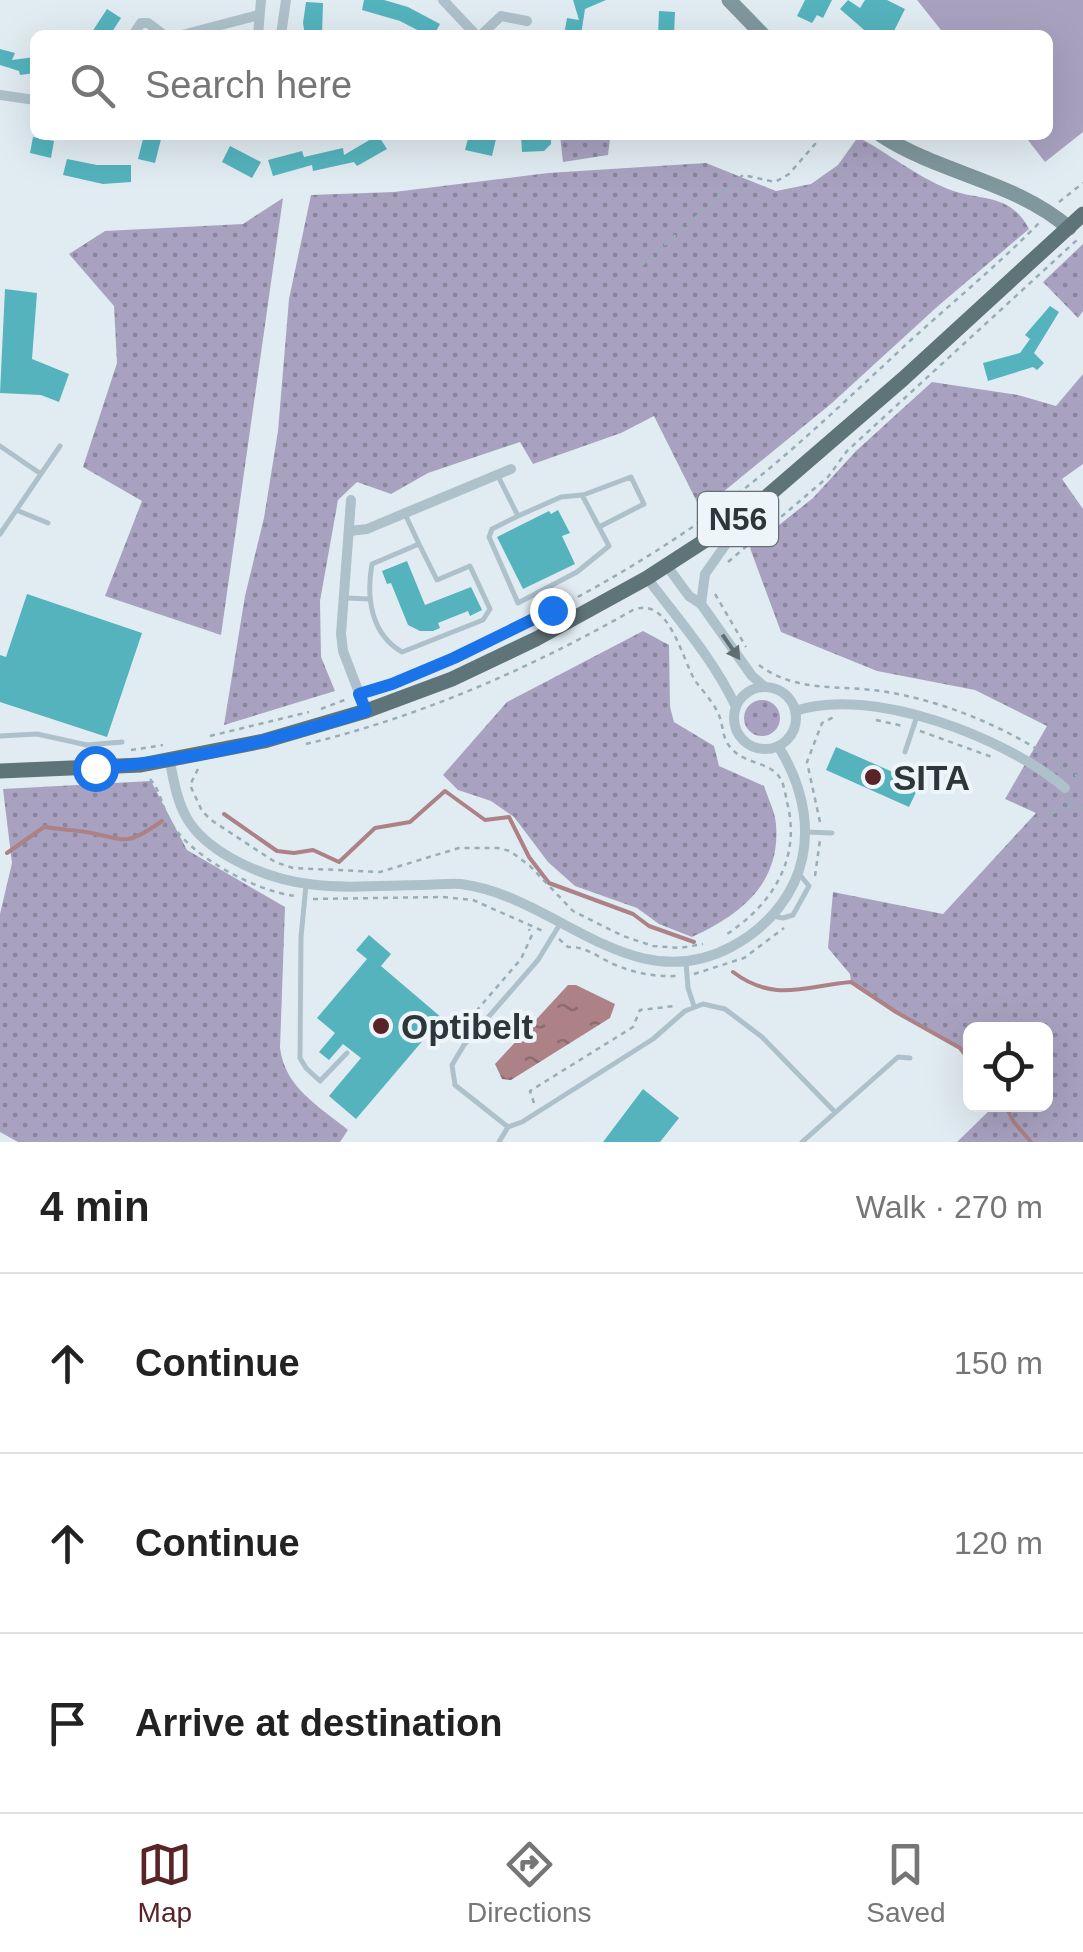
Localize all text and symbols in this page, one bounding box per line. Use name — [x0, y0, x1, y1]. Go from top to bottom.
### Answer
search box — [30, 30, 1053, 140]
icon: search — [65, 58, 120, 113]
text: Search here — [145, 64, 352, 106]
road number: N56 — [698, 492, 778, 546]
route end — [530, 588, 576, 634]
one-way arrow — [721, 633, 741, 660]
route start — [73, 746, 119, 792]
place label: SITA — [893, 758, 970, 797]
marker: SITA — [862, 766, 884, 788]
place label: Optibelt — [401, 1007, 534, 1046]
marker: Optibelt — [370, 1015, 392, 1037]
map controls — [963, 1022, 1053, 1112]
button: locate — [963, 1022, 1053, 1112]
text: 4 min — [40, 1183, 150, 1230]
text: Walk · 270 m — [856, 1189, 1043, 1225]
icon: ahead — [40, 1336, 95, 1391]
text: Continue — [135, 1342, 300, 1384]
text: 150 m — [954, 1345, 1043, 1381]
icon: ahead — [40, 1516, 95, 1571]
text: Continue — [135, 1522, 300, 1564]
text: 120 m — [954, 1525, 1043, 1561]
icon: arrive — [40, 1696, 95, 1751]
text: Arrive at destination — [135, 1702, 502, 1744]
tab: Map — [137, 1837, 192, 1929]
tab: Directions — [467, 1837, 592, 1929]
tab: Saved — [866, 1837, 946, 1929]

